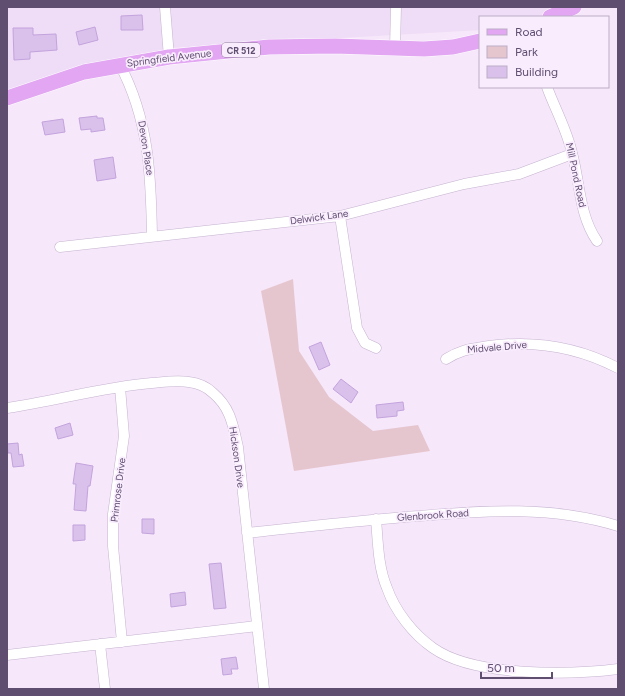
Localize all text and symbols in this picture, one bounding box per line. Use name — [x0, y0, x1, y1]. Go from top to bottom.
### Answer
legend — [479, 16, 609, 88]
text: Road — [515, 25, 543, 39]
road number: CR 512 — [222, 43, 260, 57]
text: Park — [515, 45, 538, 59]
street label: Springfield Avenue — [126, 46, 213, 70]
text: Building — [515, 65, 558, 79]
street label: Devon Place — [135, 120, 157, 177]
street label: Mill Pond Road — [563, 141, 589, 209]
street label: Delwick Lane — [289, 206, 350, 228]
street label: Midvale Drive — [467, 338, 528, 356]
street label: Hickson Drive — [226, 426, 248, 489]
street label: Primrose Drive — [108, 456, 128, 523]
street label: Glenbrook Road — [397, 506, 470, 524]
scale bar — [481, 654, 552, 680]
text: 50 m — [487, 661, 515, 675]

